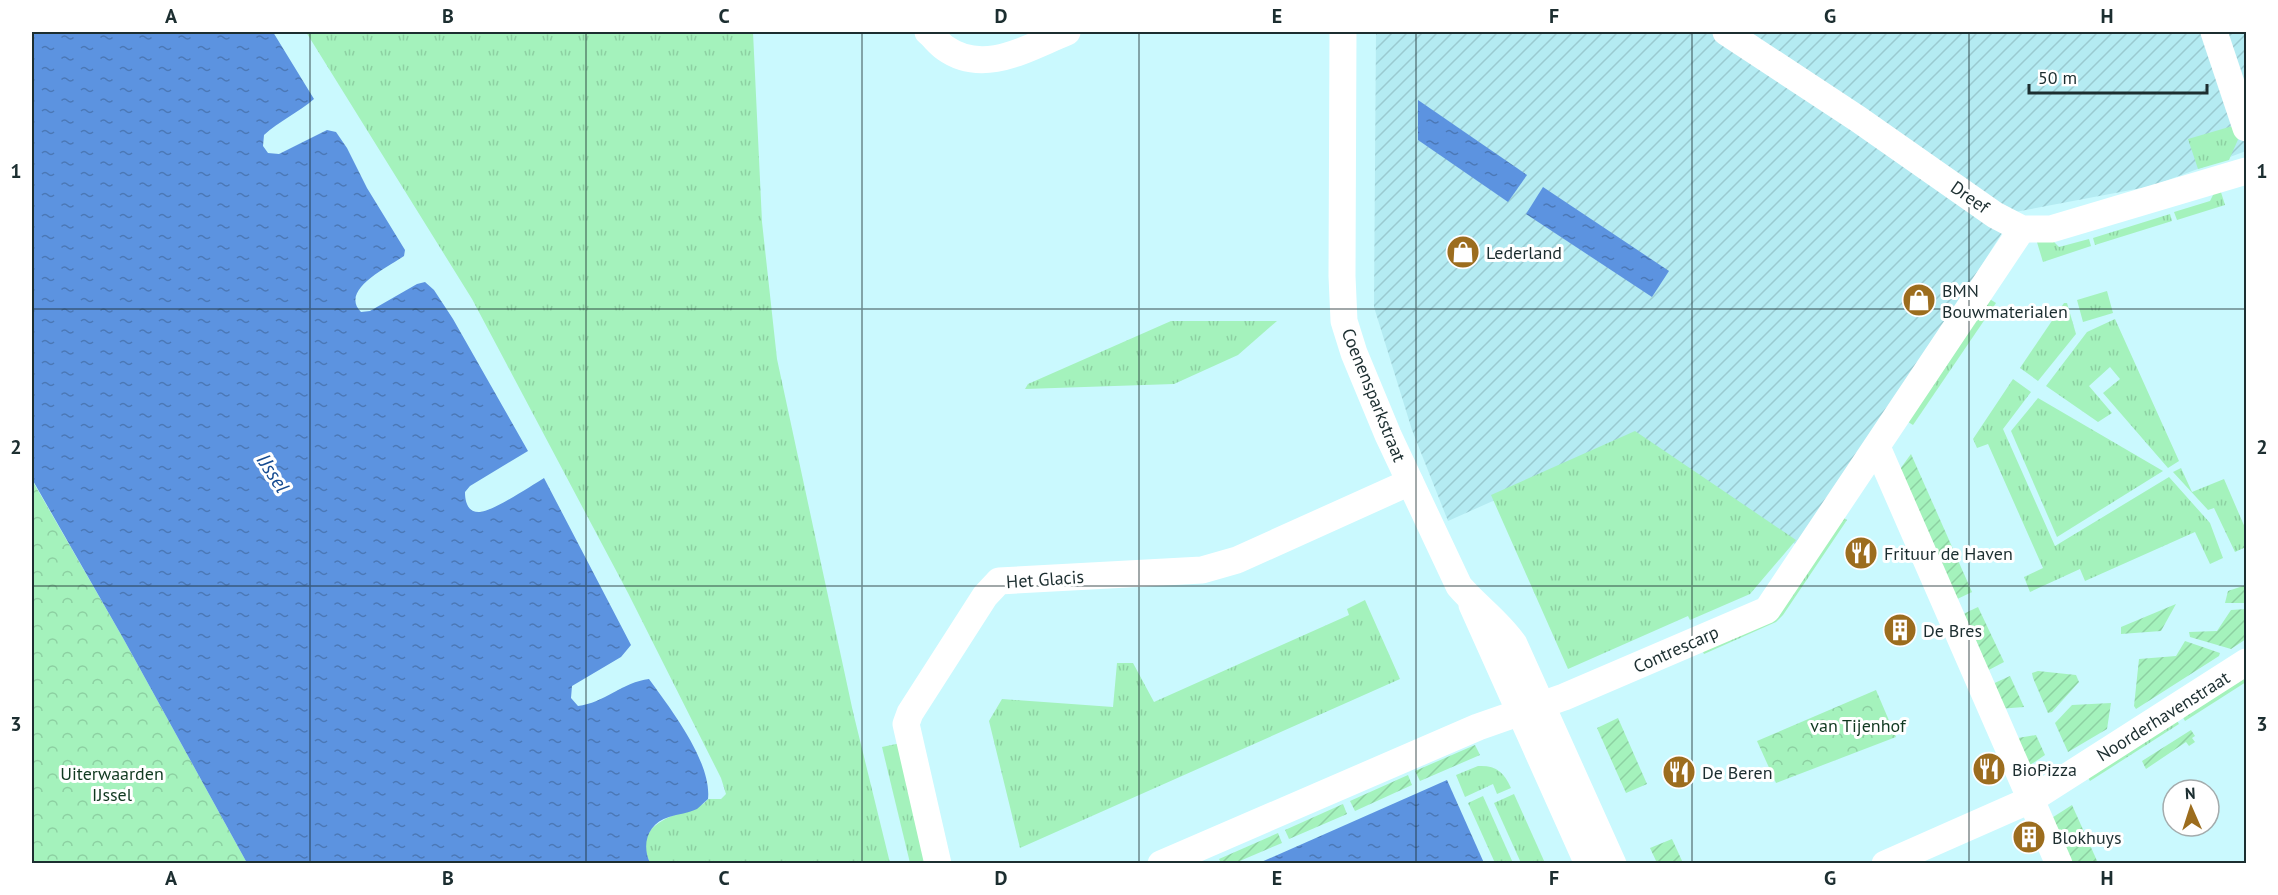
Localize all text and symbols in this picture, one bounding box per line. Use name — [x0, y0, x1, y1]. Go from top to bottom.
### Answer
text: A — [165, 3, 178, 29]
text: B — [442, 3, 454, 29]
text: C — [718, 3, 730, 29]
text: D — [995, 3, 1008, 29]
text: E — [1272, 3, 1282, 29]
text: F — [1549, 3, 1559, 29]
text: G — [1824, 3, 1836, 29]
text: H — [2100, 3, 2114, 29]
scale bar — [2029, 57, 2208, 95]
text: 50 m — [2038, 66, 2077, 89]
text: 1 — [10, 158, 22, 184]
text: 1 — [2256, 158, 2268, 184]
street label: Dreef — [1946, 176, 1995, 219]
shop icon: Lederland — [1445, 234, 1481, 270]
place label: Lederland — [1486, 241, 1562, 264]
place label: BMN Bouwmaterialen — [1942, 279, 2068, 323]
shop icon: BMN Bouwmaterialen — [1901, 282, 1937, 318]
street label: Coenensparkstraat — [1337, 325, 1411, 465]
text: 2 — [10, 434, 22, 460]
text: 2 — [2256, 434, 2268, 460]
water label: IJssel — [251, 448, 296, 498]
restaurant icon: Frituur de Haven — [1843, 535, 1879, 571]
place label: Frituur de Haven — [1884, 542, 2013, 565]
street label: Het Glacis — [1005, 565, 1085, 593]
building icon: De Bres — [1882, 612, 1918, 648]
place label: De Bres — [1923, 619, 1982, 642]
street label: Contrescarp — [1630, 620, 1722, 678]
street label: Noorderhavenstraat — [2092, 666, 2234, 766]
text: 3 — [10, 711, 22, 737]
text: 3 — [2256, 711, 2268, 737]
park label: van Tijenhof — [1810, 714, 1907, 737]
restaurant icon: BioPizza — [1971, 751, 2007, 787]
restaurant icon: De Beren — [1661, 754, 1697, 790]
place label: BioPizza — [2012, 758, 2077, 781]
place label: De Beren — [1702, 761, 1773, 784]
park label: Uiterwaarden IJssel — [60, 762, 164, 806]
north arrow — [2161, 778, 2221, 838]
text: N — [2184, 783, 2196, 803]
building icon: Blokhuys — [2011, 819, 2047, 855]
place label: Blokhuys — [2052, 826, 2122, 849]
text: A — [165, 865, 178, 891]
text: B — [442, 865, 454, 891]
text: C — [718, 865, 730, 891]
text: D — [995, 865, 1008, 891]
text: E — [1272, 865, 1282, 891]
text: F — [1549, 865, 1559, 891]
text: G — [1824, 865, 1836, 891]
text: H — [2100, 865, 2114, 891]

